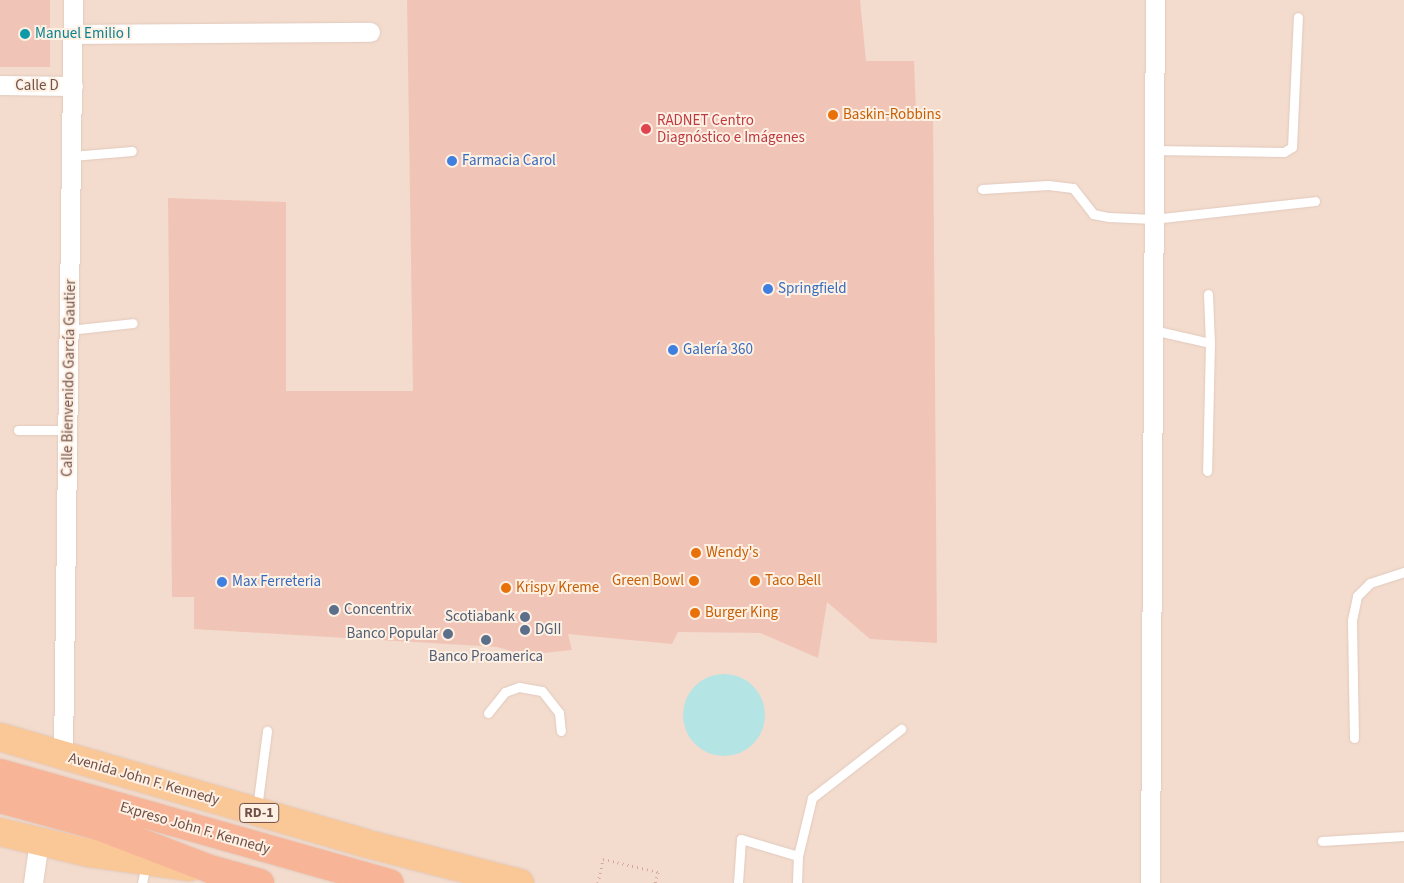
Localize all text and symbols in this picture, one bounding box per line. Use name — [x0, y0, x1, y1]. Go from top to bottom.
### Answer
place label: Manuel Emilio I — [35, 25, 131, 43]
marker: Manuel Emilio I — [19, 28, 31, 40]
street label: Calle D — [15, 77, 59, 95]
place label: Baskin-Robbins — [843, 106, 941, 124]
marker: Baskin-Robbins — [827, 109, 839, 121]
place label: RADNET Centro Diagnóstico e Imágenes — [657, 111, 805, 146]
marker: RADNET Centro Diagnóstico e Imágenes — [639, 122, 653, 136]
place label: Farmacia Carol — [462, 152, 556, 170]
marker: Farmacia Carol — [446, 155, 458, 167]
street label: Calle Bienvenido García Gautier — [58, 279, 80, 477]
place label: Springfield — [778, 280, 847, 298]
marker: Springfield — [762, 283, 774, 295]
place label: Galería 360 — [683, 341, 753, 359]
marker: Galería 360 — [667, 344, 679, 356]
place label: Wendy's — [706, 544, 758, 562]
marker: Wendy's — [690, 547, 702, 559]
place label: Green Bowl — [612, 572, 684, 590]
place label: Taco Bell — [765, 572, 821, 590]
place label: Max Ferreteria — [232, 573, 321, 591]
marker: Green Bowl — [688, 575, 700, 587]
marker: Taco Bell — [749, 575, 761, 587]
marker: Max Ferreteria — [216, 576, 228, 588]
place label: Krispy Kreme — [516, 579, 599, 597]
marker: Krispy Kreme — [500, 582, 512, 594]
place label: Concentrix — [344, 601, 412, 619]
marker: Concentrix — [328, 604, 340, 616]
place label: Burger King — [705, 604, 778, 622]
marker: Burger King — [689, 607, 701, 619]
place label: Scotiabank — [445, 608, 515, 626]
marker: Scotiabank — [519, 611, 531, 623]
place label: DGII — [535, 621, 561, 639]
marker: DGII — [519, 624, 531, 636]
place label: Banco Popular — [346, 625, 438, 643]
marker: Banco Popular — [442, 628, 454, 640]
marker: Banco Proamerica — [480, 634, 492, 646]
place label: Banco Proamerica — [429, 648, 543, 666]
street label: Avenida John F. Kennedy — [66, 749, 222, 809]
street label: Expreso John F. Kennedy — [118, 798, 272, 858]
road number: RD-1 — [239, 801, 279, 824]

